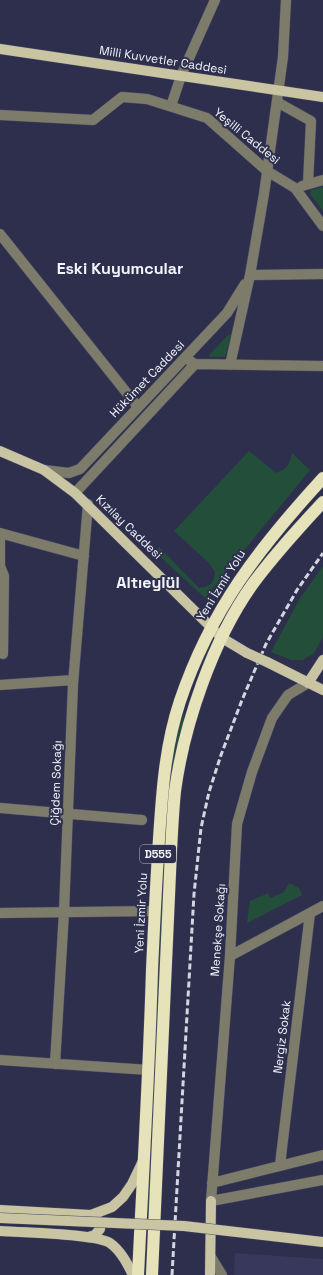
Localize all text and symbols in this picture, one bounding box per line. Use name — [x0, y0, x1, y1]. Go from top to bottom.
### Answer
street label: Milli Kuvvetler Caddesi — [98, 42, 228, 78]
street label: Yeşilli Caddesi — [211, 104, 283, 168]
district label: Eski Kuyumcular — [57, 258, 183, 279]
street label: Hükümet Caddesi — [106, 337, 188, 421]
street label: Kızılay Caddesi — [93, 491, 165, 563]
street label: Yeni İzmir Yolu — [193, 547, 249, 623]
district label: Altıeylül — [116, 572, 180, 593]
street label: Çiğdem Sokağı — [47, 740, 65, 826]
road number: D555 — [140, 845, 176, 863]
street label: Yeni İzmir Yolu — [131, 872, 151, 954]
street label: Menekşe Sokağı — [207, 883, 229, 977]
street label: Nergiz Sokak — [270, 999, 295, 1075]

